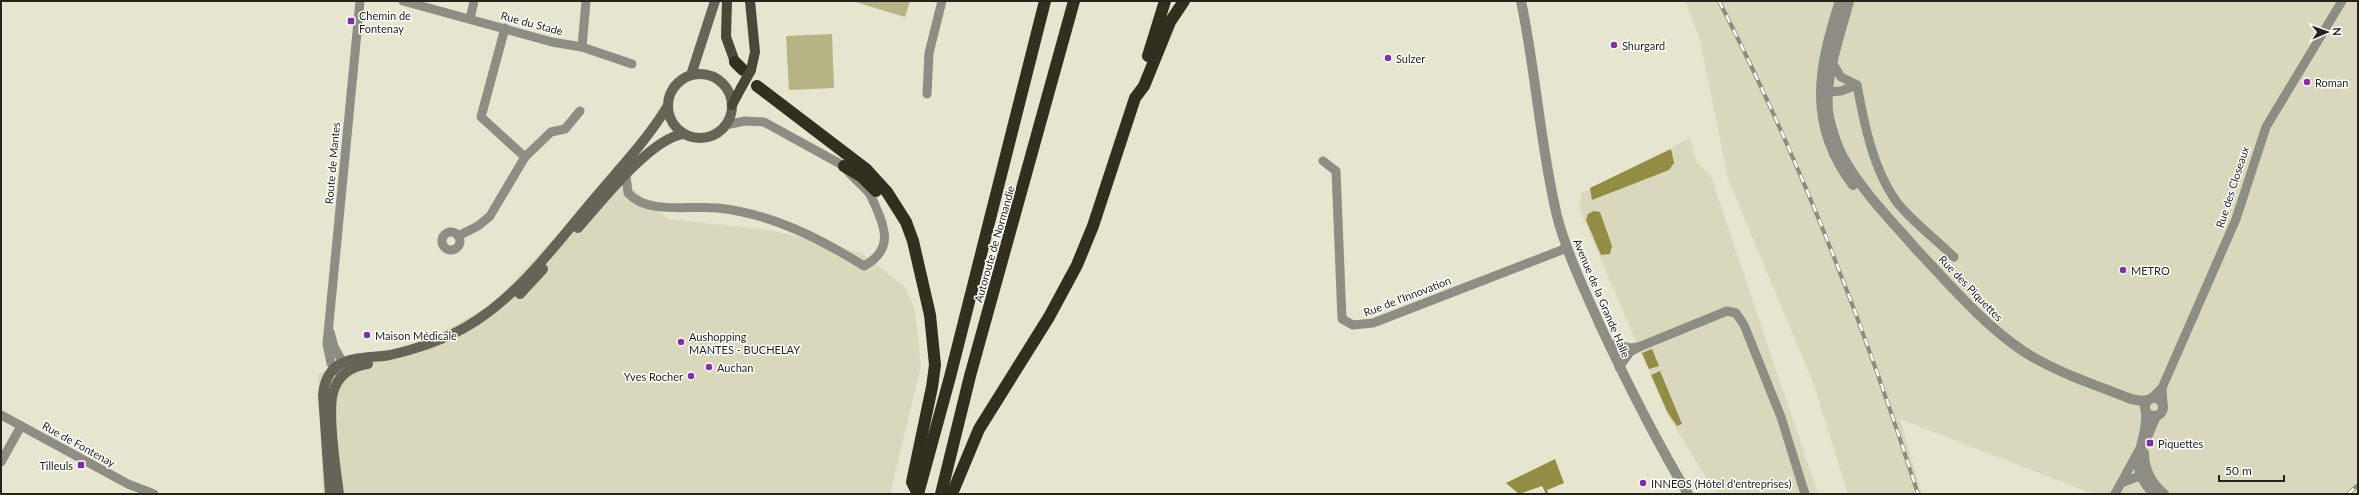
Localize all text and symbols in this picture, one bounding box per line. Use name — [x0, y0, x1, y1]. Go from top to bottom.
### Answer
street label: Rue du Stade — [500, 8, 565, 38]
place label: Chemin de Fontenay — [359, 9, 411, 35]
north arrow — [2307, 12, 2347, 52]
marker: Chemin de Fontenay — [346, 16, 356, 26]
text: N — [2331, 27, 2344, 36]
place label: Shurgard — [1622, 39, 1665, 52]
marker: Shurgard — [1609, 40, 1619, 50]
place label: Sulzer — [1396, 52, 1425, 65]
marker: Sulzer — [1383, 53, 1393, 63]
place label: Roman — [2315, 76, 2348, 89]
marker: Roman — [2302, 77, 2312, 87]
street label: Route de Mantes — [322, 121, 342, 205]
street label: Rue des Closeaux — [2213, 144, 2251, 229]
street label: Autoroute de Normandie — [971, 184, 1017, 304]
street label: Avenue de la Grande Halle — [1571, 237, 1633, 360]
street label: Rue des Piquettes — [1936, 252, 2006, 324]
place label: METRO — [2131, 264, 2170, 277]
marker: METRO — [2118, 265, 2128, 275]
street label: Rue de l'Innovation — [1361, 273, 1453, 319]
place label: Maison Médicale — [375, 329, 457, 342]
marker: Maison Médicale — [362, 330, 372, 340]
place label: Aushopping MANTES - BUCHELAY — [689, 330, 800, 356]
marker: Aushopping MANTES - BUCHELAY — [676, 337, 686, 347]
place label: Auchan — [717, 361, 753, 374]
marker: Auchan — [704, 362, 714, 372]
place label: Yves Rocher — [624, 370, 683, 383]
marker: Yves Rocher — [686, 371, 696, 381]
street label: Rue de Fontenay — [40, 419, 118, 470]
place label: Piquettes — [2158, 437, 2204, 450]
marker: Piquettes — [2145, 438, 2155, 448]
scale bar — [2219, 457, 2284, 483]
place label: Tilleuls — [39, 459, 73, 472]
marker: Tilleuls — [76, 460, 86, 470]
text: 50 m — [2225, 463, 2252, 478]
place label: INNEOS (Hôtel d'entreprises) — [1651, 477, 1792, 490]
marker: INNEOS (Hôtel d'entreprises) — [1638, 478, 1648, 488]

